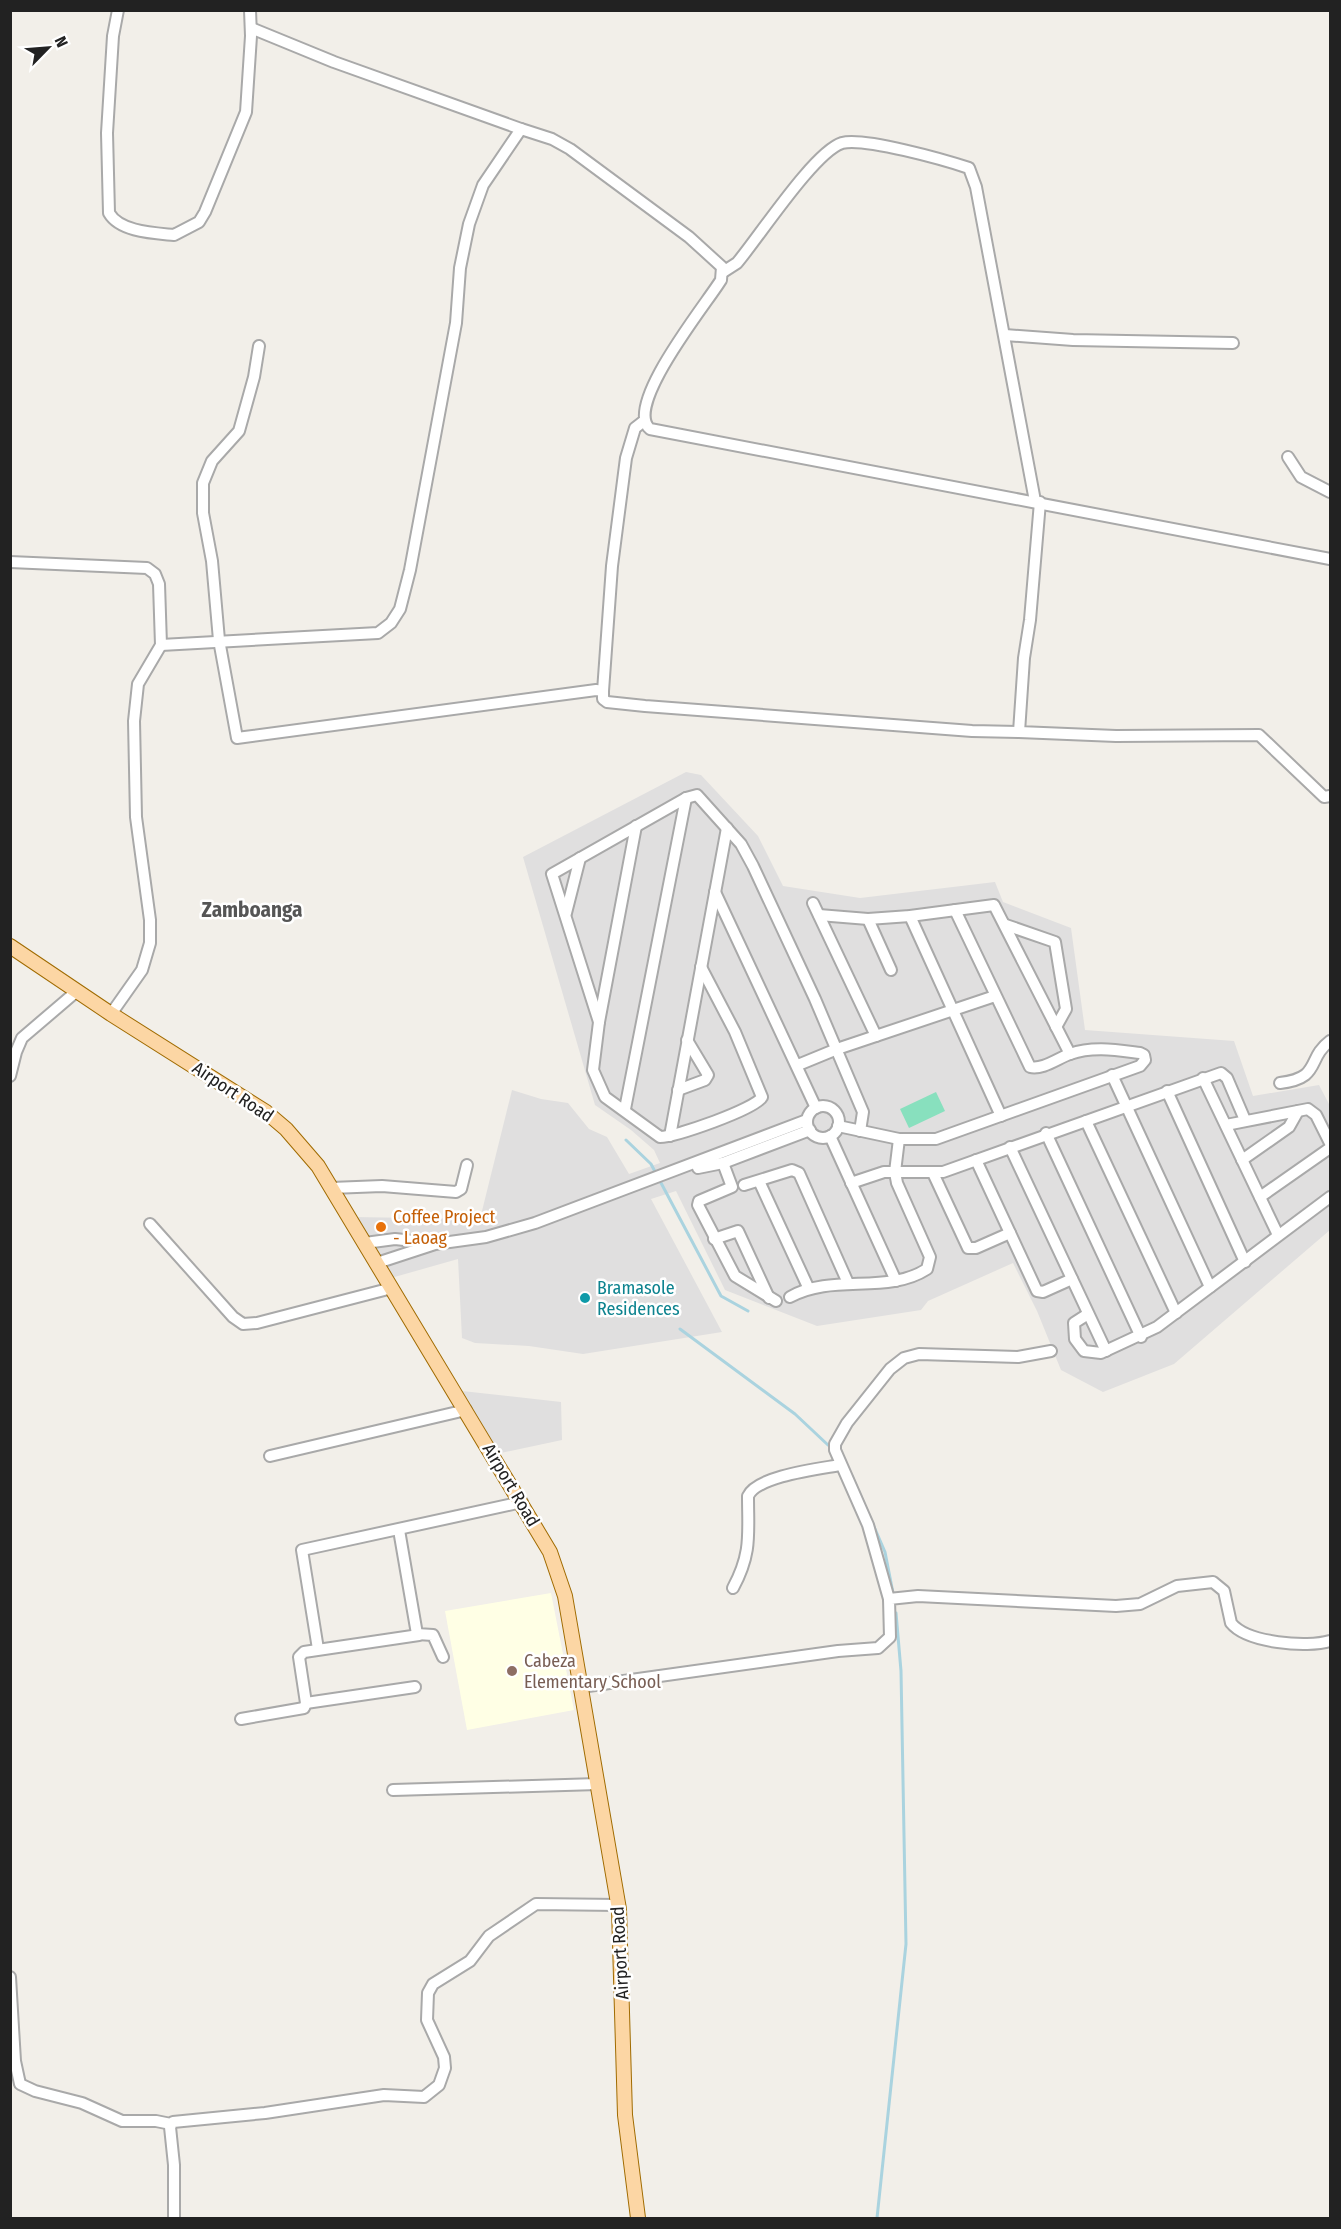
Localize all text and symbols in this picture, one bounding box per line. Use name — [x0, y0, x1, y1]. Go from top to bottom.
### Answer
north arrow — [18, 18, 78, 78]
text: N — [51, 34, 72, 50]
district label: Zamboanga — [202, 897, 302, 923]
street label: Airport Road — [188, 1057, 278, 1127]
place label: Coffee Project - Laoag — [393, 1206, 496, 1249]
marker: Coffee Project - Laoag — [374, 1220, 388, 1234]
place label: Bramasole Residences — [597, 1277, 680, 1320]
marker: Bramasole Residences — [578, 1291, 592, 1305]
street label: Airport Road — [478, 1439, 544, 1531]
place label: Cabeza Elementary School — [524, 1650, 661, 1693]
marker: Cabeza Elementary School — [505, 1664, 519, 1678]
street label: Airport Road — [607, 1906, 633, 2000]

